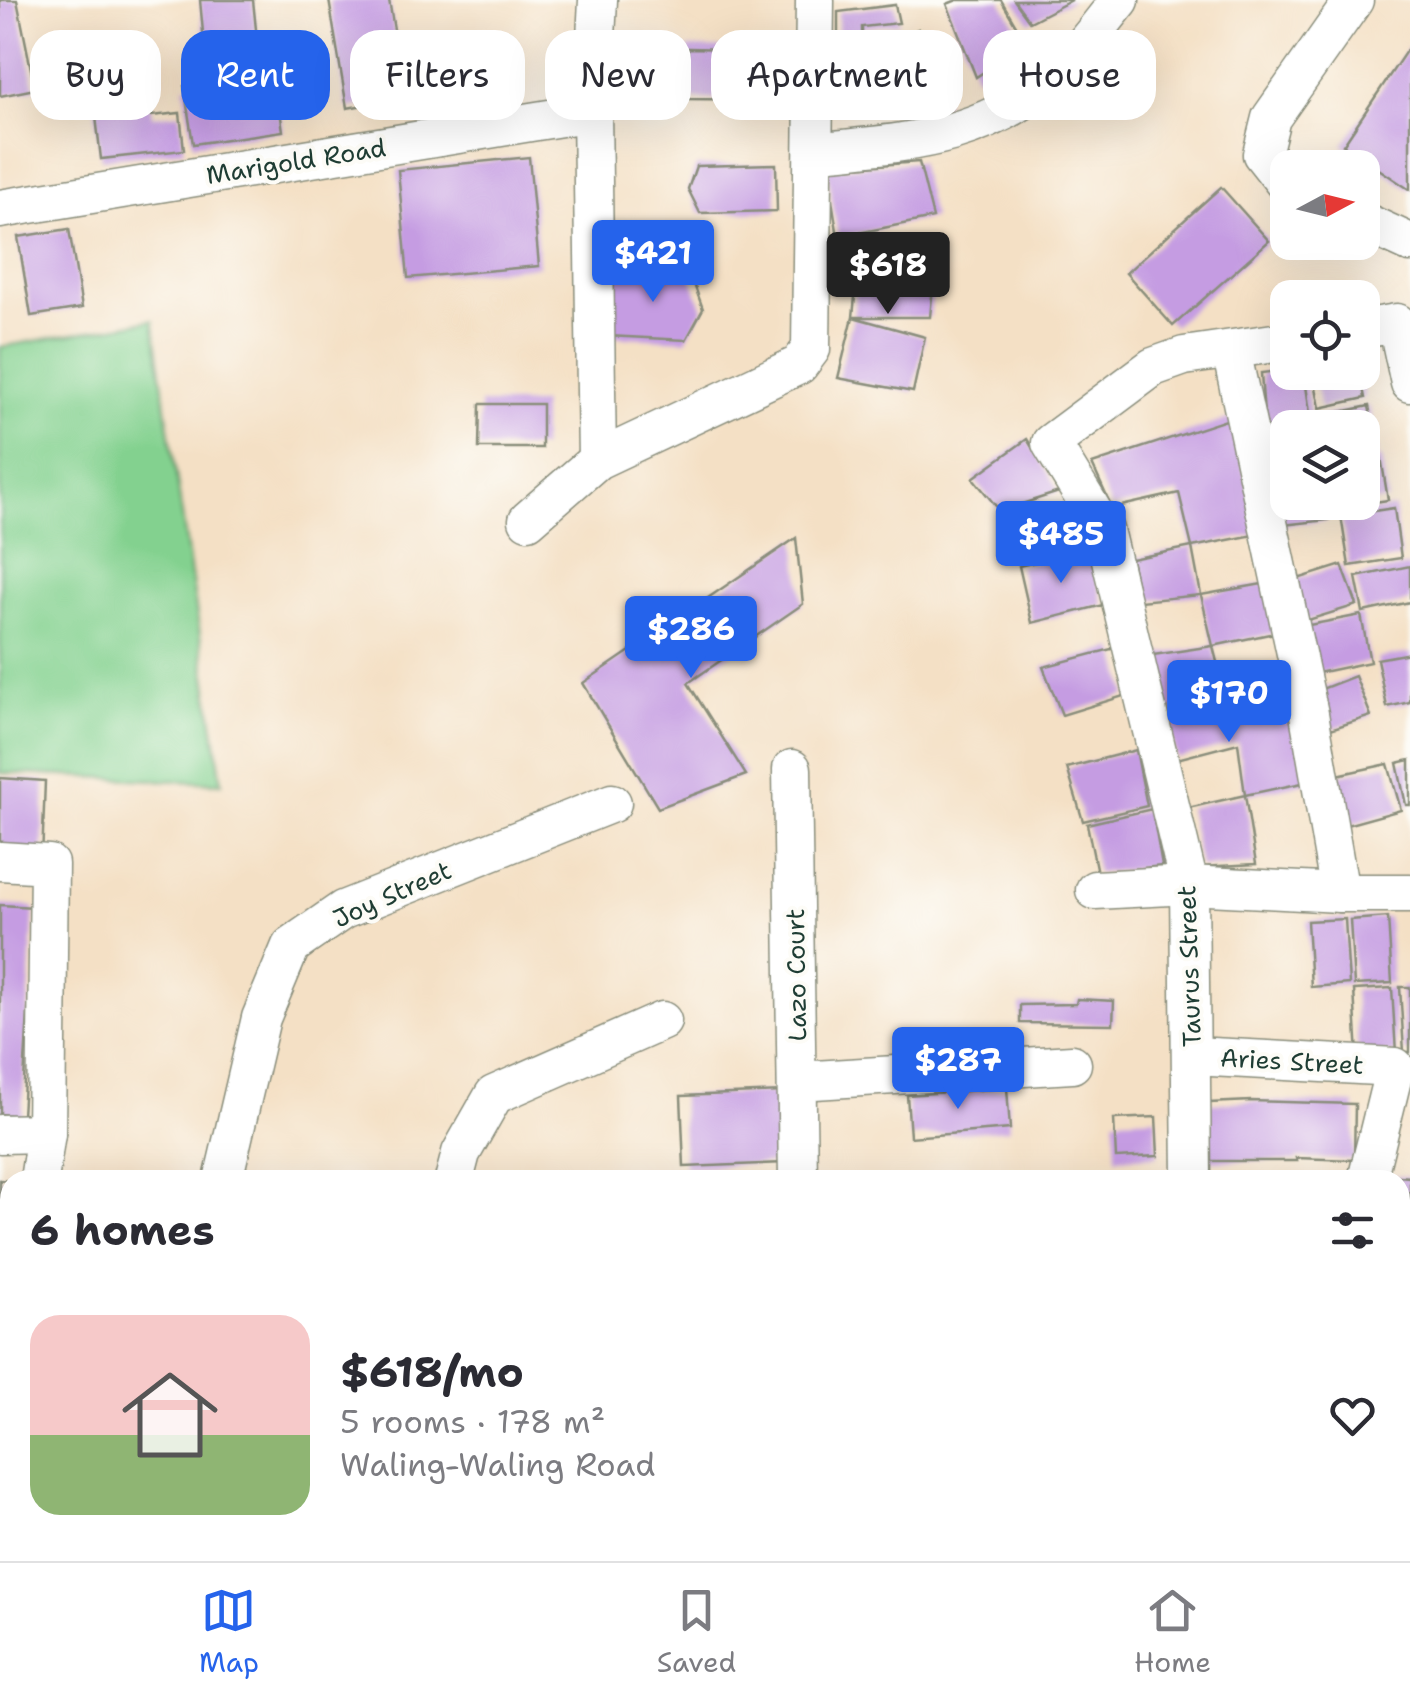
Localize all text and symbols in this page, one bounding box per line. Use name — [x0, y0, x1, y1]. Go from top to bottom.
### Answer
chip: Buy — [30, 30, 161, 120]
chip: Rent — [181, 30, 330, 120]
chip: Filters — [350, 30, 525, 120]
chip: New — [545, 30, 691, 120]
chip: Apartment — [711, 30, 963, 120]
chip: House — [983, 30, 1156, 120]
street label: Marigold Road — [204, 130, 388, 192]
north arrow — [1270, 150, 1380, 260]
map controls — [1270, 150, 1380, 520]
pin: $421 — [594, 220, 712, 305]
text: $421 — [614, 231, 692, 274]
pin: $618 — [829, 232, 947, 317]
text: $618 — [849, 243, 927, 286]
button: locate — [1270, 280, 1380, 390]
button: layers — [1270, 410, 1380, 520]
pin: $485 — [1002, 501, 1120, 586]
text: $485 — [1018, 512, 1104, 555]
pin: $286 — [632, 596, 750, 681]
text: $286 — [647, 607, 735, 650]
pin: $170 — [1170, 660, 1288, 745]
text: $170 — [1189, 671, 1269, 714]
street label: Joy Street — [327, 853, 457, 935]
street label: Taurus Street — [1169, 885, 1209, 1047]
street label: Lazo Court — [778, 908, 814, 1042]
pin: $287 — [899, 1027, 1017, 1112]
text: $287 — [914, 1038, 1002, 1081]
street label: Aries Street — [1219, 1040, 1365, 1082]
text: 6 homes — [30, 1202, 215, 1258]
icon: filters — [1325, 1203, 1380, 1258]
text: $618/mo — [340, 1344, 524, 1400]
icon: home — [110, 1355, 230, 1475]
icon: heart — [1325, 1388, 1380, 1443]
text: 5 rooms · 178 m² — [340, 1400, 605, 1443]
text: Waling-Waling Road — [340, 1443, 656, 1486]
tab: Map — [199, 1583, 259, 1681]
tab: Saved — [657, 1583, 736, 1681]
tab: Home — [1134, 1583, 1211, 1681]

